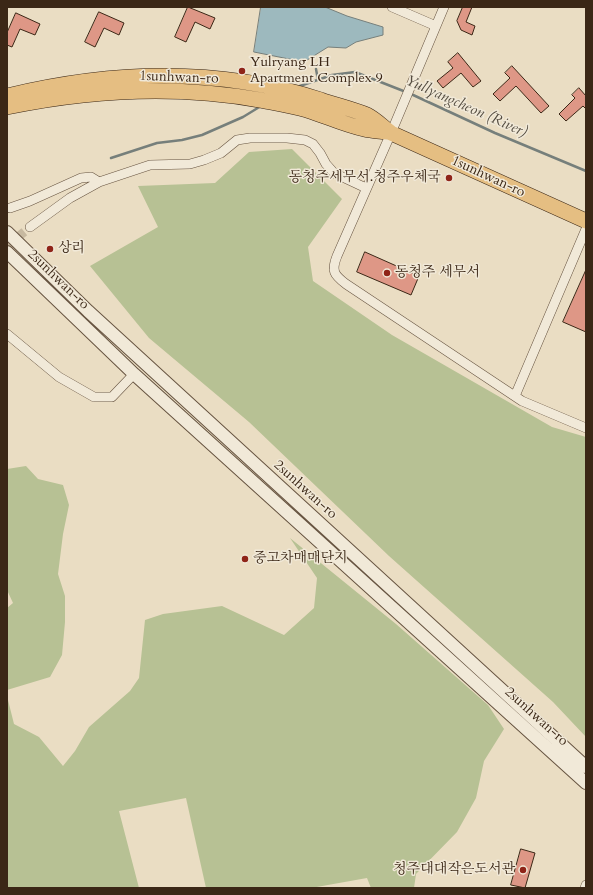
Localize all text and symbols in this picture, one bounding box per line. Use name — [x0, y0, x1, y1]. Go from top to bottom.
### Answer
place label: Yulryang LH Apartment Complex 9 — [250, 55, 383, 88]
marker: Yulryang LH Apartment Complex 9 — [237, 66, 247, 76]
street label: 1sunhwan-ro — [139, 68, 219, 88]
water label: Yullyangcheon (River) — [402, 72, 530, 142]
street label: 1sunhwan-ro — [449, 153, 527, 201]
place label: 동청주세무서.청주우체국 — [289, 170, 441, 186]
marker: 동청주세무서.청주우체국 — [444, 173, 454, 183]
place label: 상리 — [58, 241, 85, 257]
marker: 상리 — [45, 244, 55, 254]
street label: 2sunhwan-ro — [24, 246, 92, 314]
place label: 동청주 세무서 — [395, 265, 480, 281]
marker: 동청주 세무서 — [382, 268, 392, 278]
street label: 2sunhwan-ro — [270, 457, 340, 523]
place label: 중고차매매단지 — [253, 551, 348, 567]
marker: 중고차매매단지 — [240, 554, 250, 564]
street label: 2sunhwan-ro — [501, 684, 571, 750]
place label: 청주대대작은도서관 — [393, 862, 515, 878]
marker: 청주대대작은도서관 — [518, 865, 528, 875]

